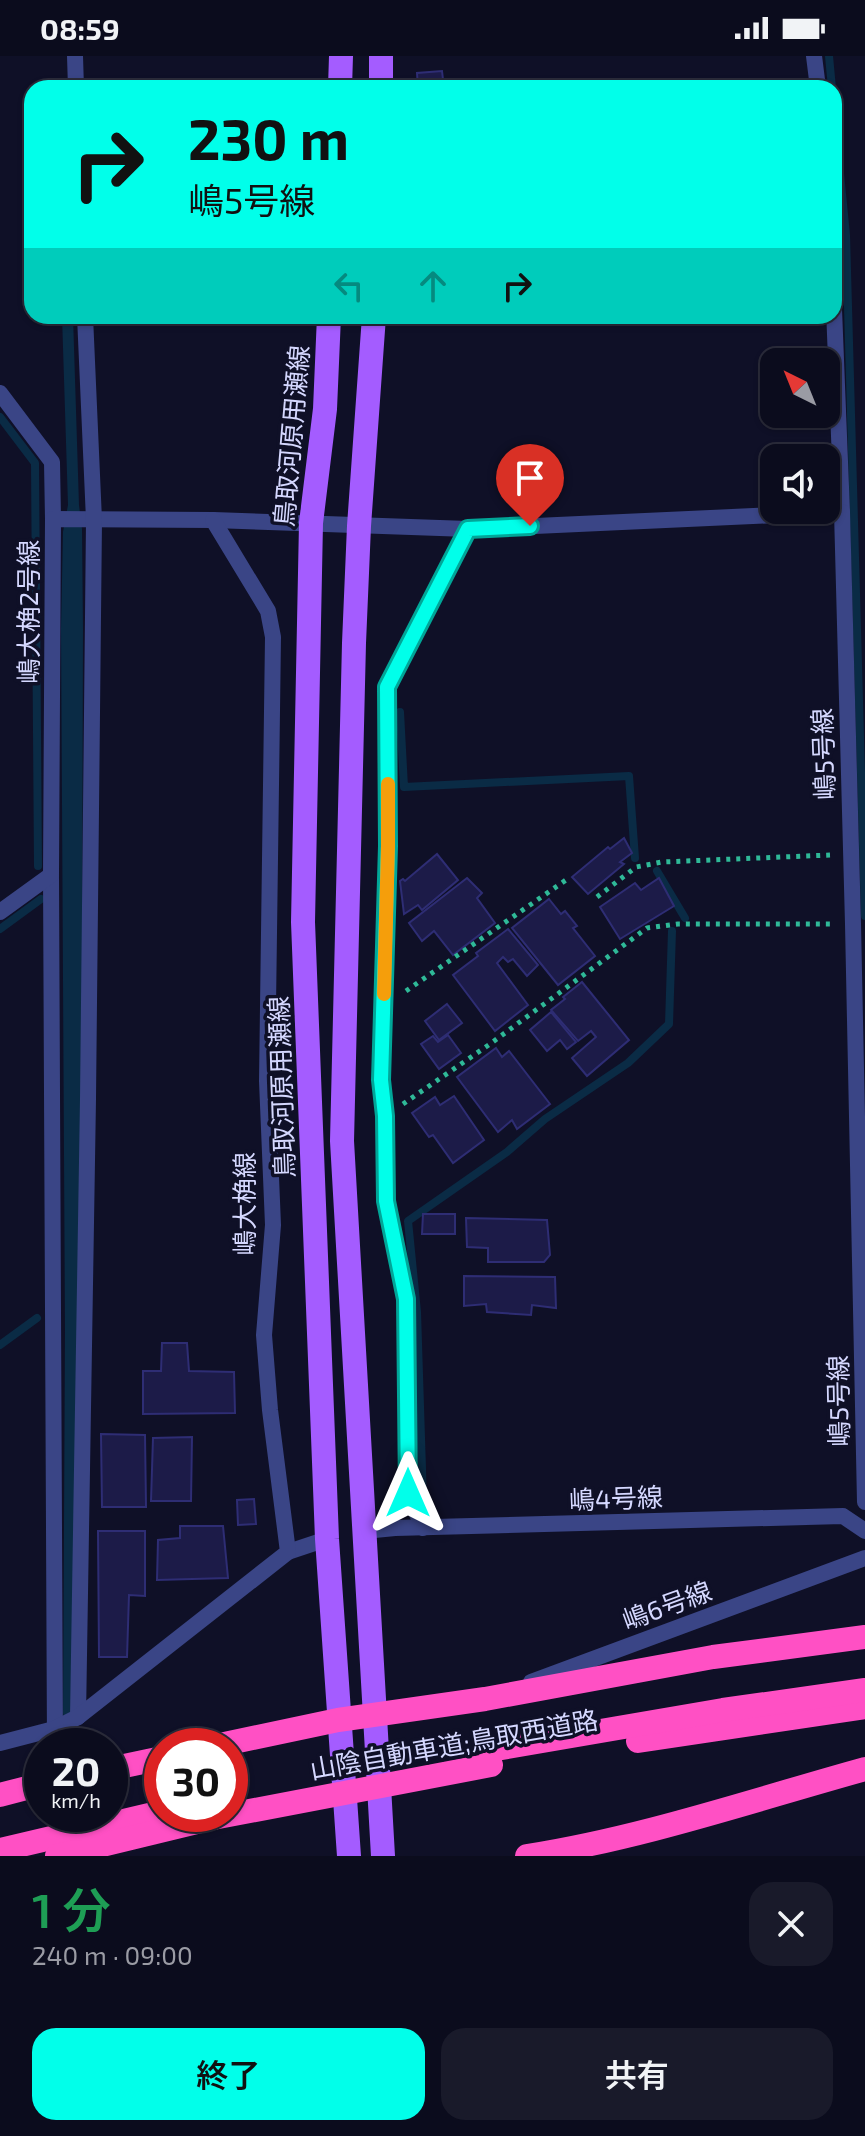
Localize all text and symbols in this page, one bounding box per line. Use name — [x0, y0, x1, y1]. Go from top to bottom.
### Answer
text: 08:59 — [40, 10, 120, 46]
text: 230 m — [188, 104, 349, 171]
icon: right — [56, 112, 160, 216]
text: 嶋5号線 — [188, 178, 315, 221]
icon: left — [327, 264, 371, 308]
icon: ahead — [411, 264, 455, 308]
icon: right — [495, 264, 539, 308]
street label: 鳥取河原用瀬線 — [267, 344, 314, 528]
north arrow — [760, 348, 840, 428]
map controls — [760, 348, 840, 524]
pin — [496, 444, 564, 526]
button: sound — [760, 444, 840, 524]
icon: arrive — [508, 456, 552, 500]
street label: 嶋大桷2号線 — [12, 540, 43, 684]
street label: 嶋5号線 — [805, 708, 840, 801]
street label: 鳥取河原用瀬線 — [262, 996, 299, 1179]
street label: 嶋大桷線 — [228, 1152, 259, 1256]
street label: 嶋5号線 — [821, 1355, 854, 1447]
position arrow — [366, 1451, 450, 1535]
street label: 嶋4号線 — [568, 1480, 663, 1515]
street label: 嶋6号線 — [618, 1574, 715, 1635]
street label: 山陰自動車道;鳥取西道路 — [307, 1703, 600, 1784]
speed limit sign: 30 — [144, 1728, 248, 1832]
text: 20 — [52, 1746, 100, 1794]
text: km/h — [51, 1788, 101, 1812]
text: 1 分 — [32, 1880, 111, 1938]
button: close — [749, 1882, 833, 1966]
text: 240 m · 09:00 — [32, 1939, 193, 1970]
button: 終了 — [32, 2028, 425, 2120]
button: 共有 — [441, 2028, 833, 2120]

